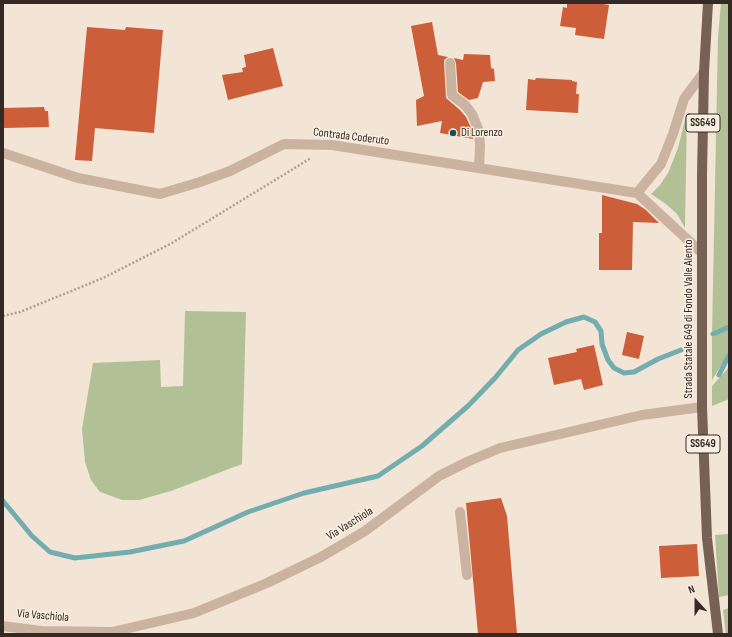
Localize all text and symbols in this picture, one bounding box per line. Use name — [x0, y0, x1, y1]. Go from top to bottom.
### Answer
road number: SS649 — [686, 114, 720, 132]
street label: Contrada Coderuto — [312, 125, 390, 149]
place label: Di Lorenzo — [461, 126, 503, 140]
marker: Di Lorenzo — [448, 128, 458, 138]
street label: Strada Statale 649 di Fondo Valle Alento — [682, 240, 696, 398]
road number: SS649 — [686, 435, 720, 453]
street label: Via Vaschiola — [324, 504, 376, 544]
north arrow — [676, 581, 716, 621]
text: N — [686, 582, 697, 596]
street label: Via Vaschiola — [16, 607, 70, 625]

